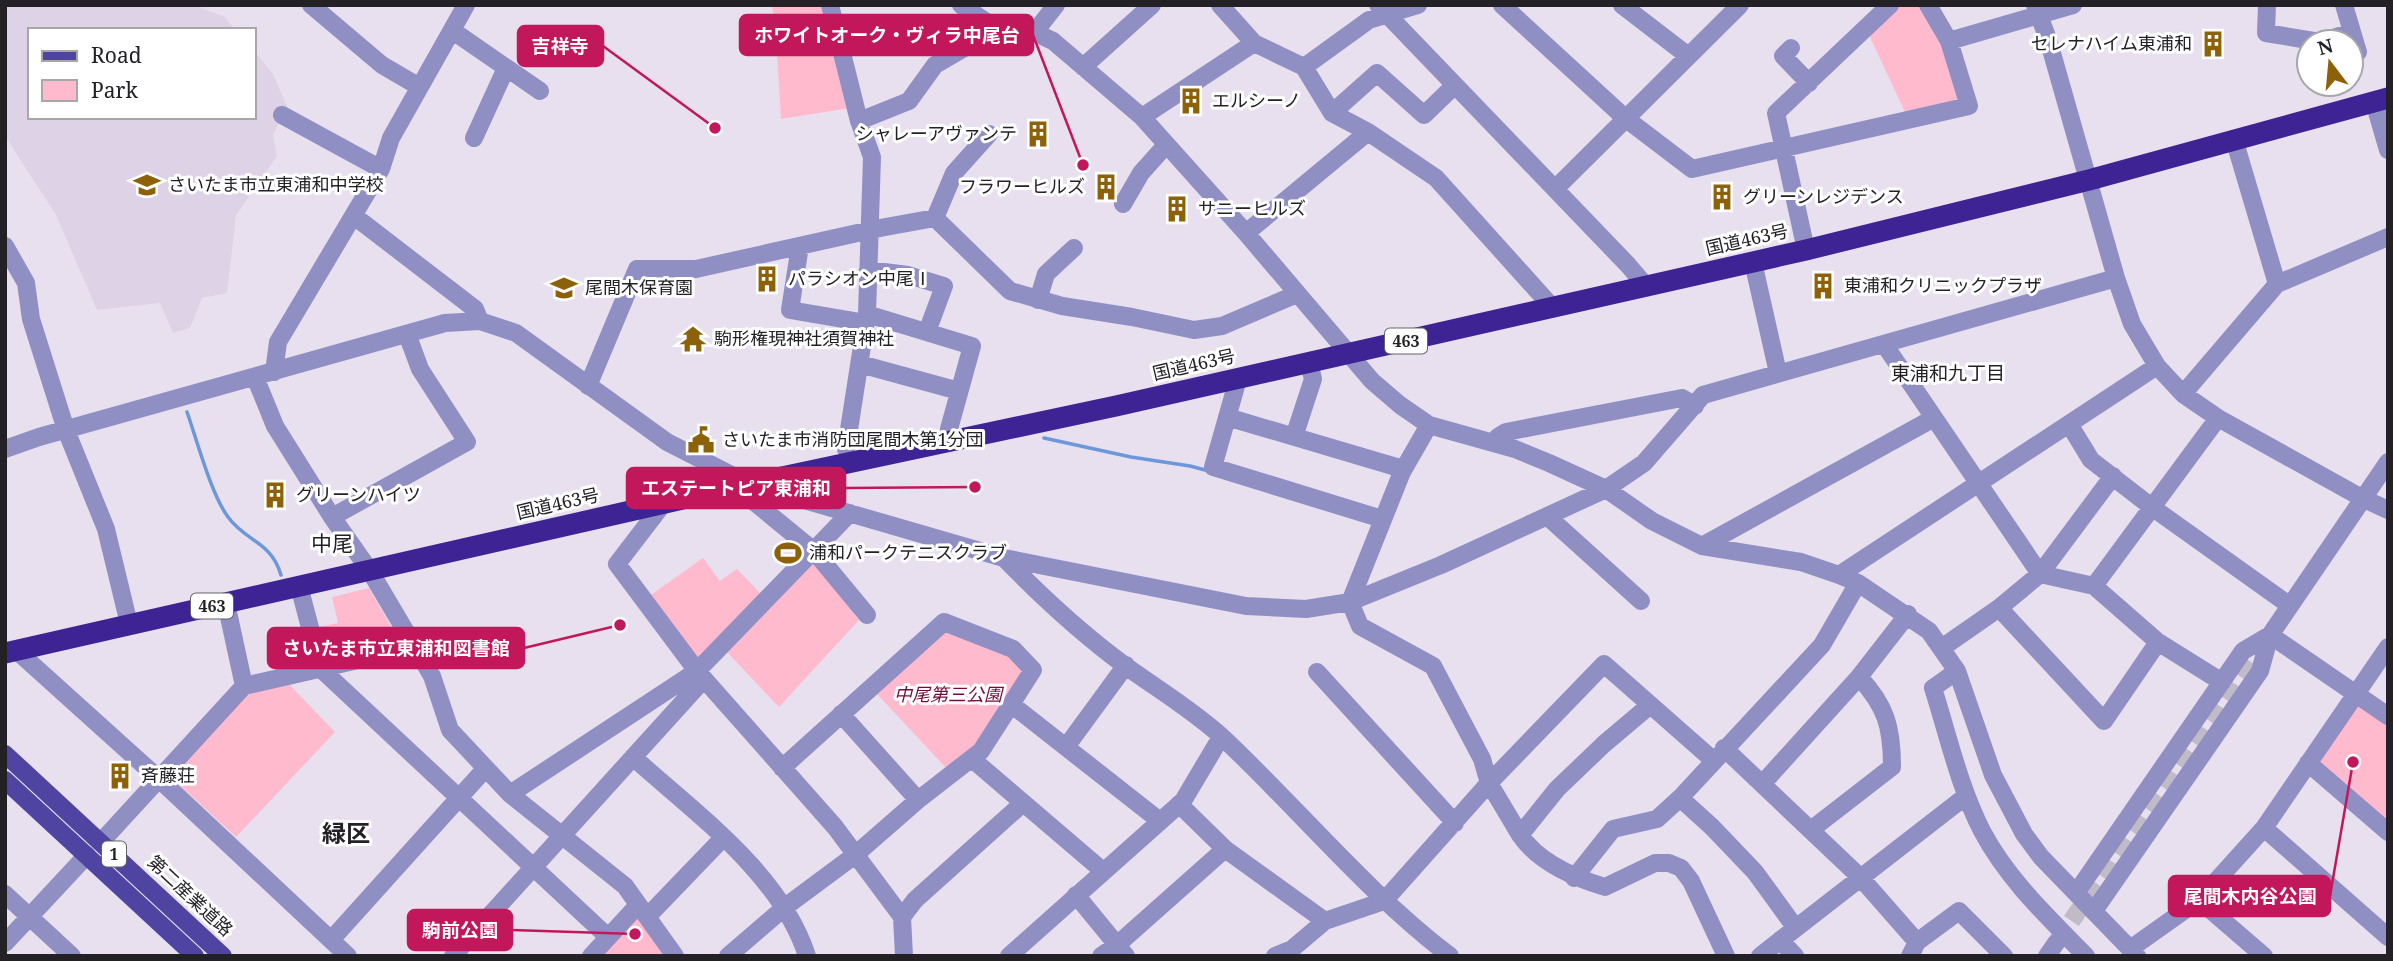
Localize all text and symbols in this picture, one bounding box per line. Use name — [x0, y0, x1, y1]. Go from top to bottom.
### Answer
callout: ホワイトオーク・ヴィラ中尾台 — [740, 15, 1033, 55]
text: ホワイトオーク・ヴィラ中尾台 — [754, 22, 1020, 48]
callout: 吉祥寺 — [518, 26, 603, 66]
legend — [28, 28, 256, 119]
north arrow — [2295, 28, 2365, 98]
building icon: セレナハイム東浦和 — [2198, 29, 2228, 59]
place label: セレナハイム東浦和 — [2031, 31, 2192, 55]
text: N — [2315, 32, 2336, 61]
text: 吉祥寺 — [531, 33, 589, 59]
text: Road — [91, 41, 142, 69]
text: Park — [91, 76, 138, 104]
building icon: エルシーノ — [1176, 86, 1206, 116]
place label: エルシーノ — [1212, 88, 1301, 112]
building icon: シャレーアヴァンテ — [1023, 119, 1053, 149]
place label: シャレーアヴァンテ — [856, 121, 1017, 145]
school or university icon: さいたま市立東浦和中学校 — [132, 170, 162, 200]
place label: さいたま市立東浦和中学校 — [168, 172, 383, 196]
building icon: フラワーヒルズ — [1091, 172, 1121, 202]
place label: フラワーヒルズ — [959, 174, 1085, 198]
building icon: グリーンレジデンス — [1707, 182, 1737, 212]
place label: グリーンレジデンス — [1743, 184, 1904, 208]
building icon: サニーヒルズ — [1162, 194, 1192, 224]
place label: サニーヒルズ — [1198, 196, 1306, 220]
street label: 国道463号 — [1703, 218, 1790, 260]
building icon: パラシオン中尾Ⅰ — [752, 264, 782, 294]
place label: パラシオン中尾Ⅰ — [788, 266, 932, 290]
building icon: 東浦和クリニックプラザ — [1808, 271, 1838, 301]
school or university icon: 尾間木保育園 — [549, 273, 579, 303]
place label: 東浦和クリニックプラザ — [1844, 273, 2042, 297]
place label: 尾間木保育園 — [585, 275, 693, 299]
temple icon: 駒形権現神社須賀神社 — [678, 324, 708, 354]
place label: 駒形権現神社須賀神社 — [714, 326, 894, 350]
road number: 463 — [1385, 328, 1427, 354]
street label: 国道463号 — [1150, 343, 1237, 385]
district label: 東浦和九丁目 — [1891, 360, 2005, 386]
public building icon: さいたま市消防団尾間木第1分団 — [686, 425, 716, 455]
place label: さいたま市消防団尾間木第1分団 — [722, 427, 984, 451]
callout: エステートピア東浦和 — [627, 468, 845, 508]
text: エステートピア東浦和 — [641, 475, 831, 501]
building icon: グリーンハイツ — [260, 480, 290, 510]
place label: グリーンハイツ — [296, 482, 421, 506]
street label: 国道463号 — [514, 482, 601, 524]
district label: 中尾 — [311, 529, 353, 557]
sports icon: 浦和パークテニスクラブ — [773, 538, 803, 568]
place label: 浦和パークテニスクラブ — [809, 540, 1007, 564]
road number: 463 — [191, 594, 233, 618]
callout: さいたま市立東浦和図書館 — [268, 628, 524, 668]
text: さいたま市立東浦和図書館 — [282, 635, 510, 661]
park label: 中尾第三公園 — [894, 682, 1005, 706]
building icon: 斉藤荘 — [105, 761, 135, 791]
place label: 斉藤荘 — [141, 763, 195, 787]
district label: 緑区 — [322, 816, 370, 849]
road number: 1 — [102, 842, 126, 866]
street label: 第二産業道路 — [143, 850, 238, 941]
callout: 尾間木内谷公園 — [2169, 876, 2330, 916]
text: 尾間木内谷公園 — [2183, 883, 2317, 909]
callout: 駒前公園 — [408, 910, 512, 950]
text: 駒前公園 — [422, 917, 498, 943]

